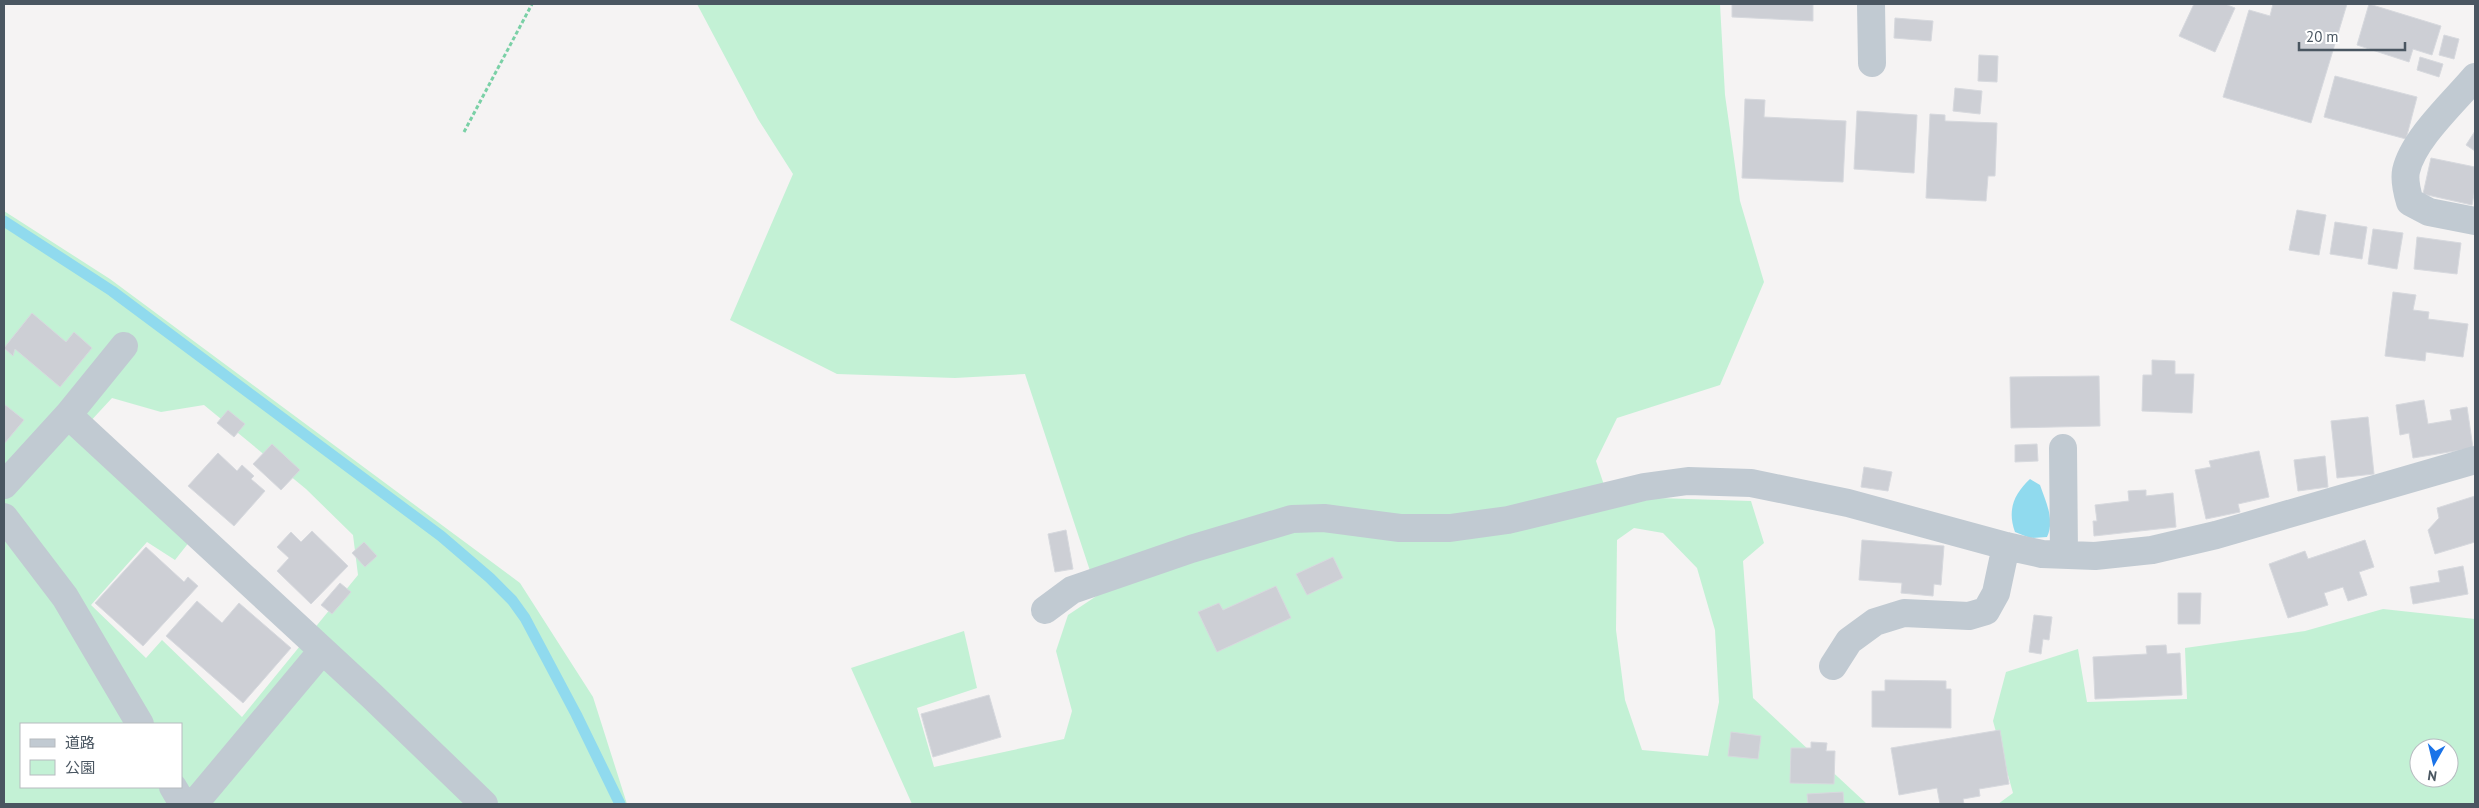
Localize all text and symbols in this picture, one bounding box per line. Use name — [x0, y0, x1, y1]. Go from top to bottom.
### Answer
scale bar — [2299, 20, 2405, 52]
text: 20 m — [2306, 27, 2339, 46]
legend — [20, 723, 182, 788]
text: 道路 — [65, 733, 95, 752]
north arrow — [2409, 738, 2459, 788]
text: 公園 — [65, 758, 95, 777]
text: N — [2426, 766, 2438, 785]

